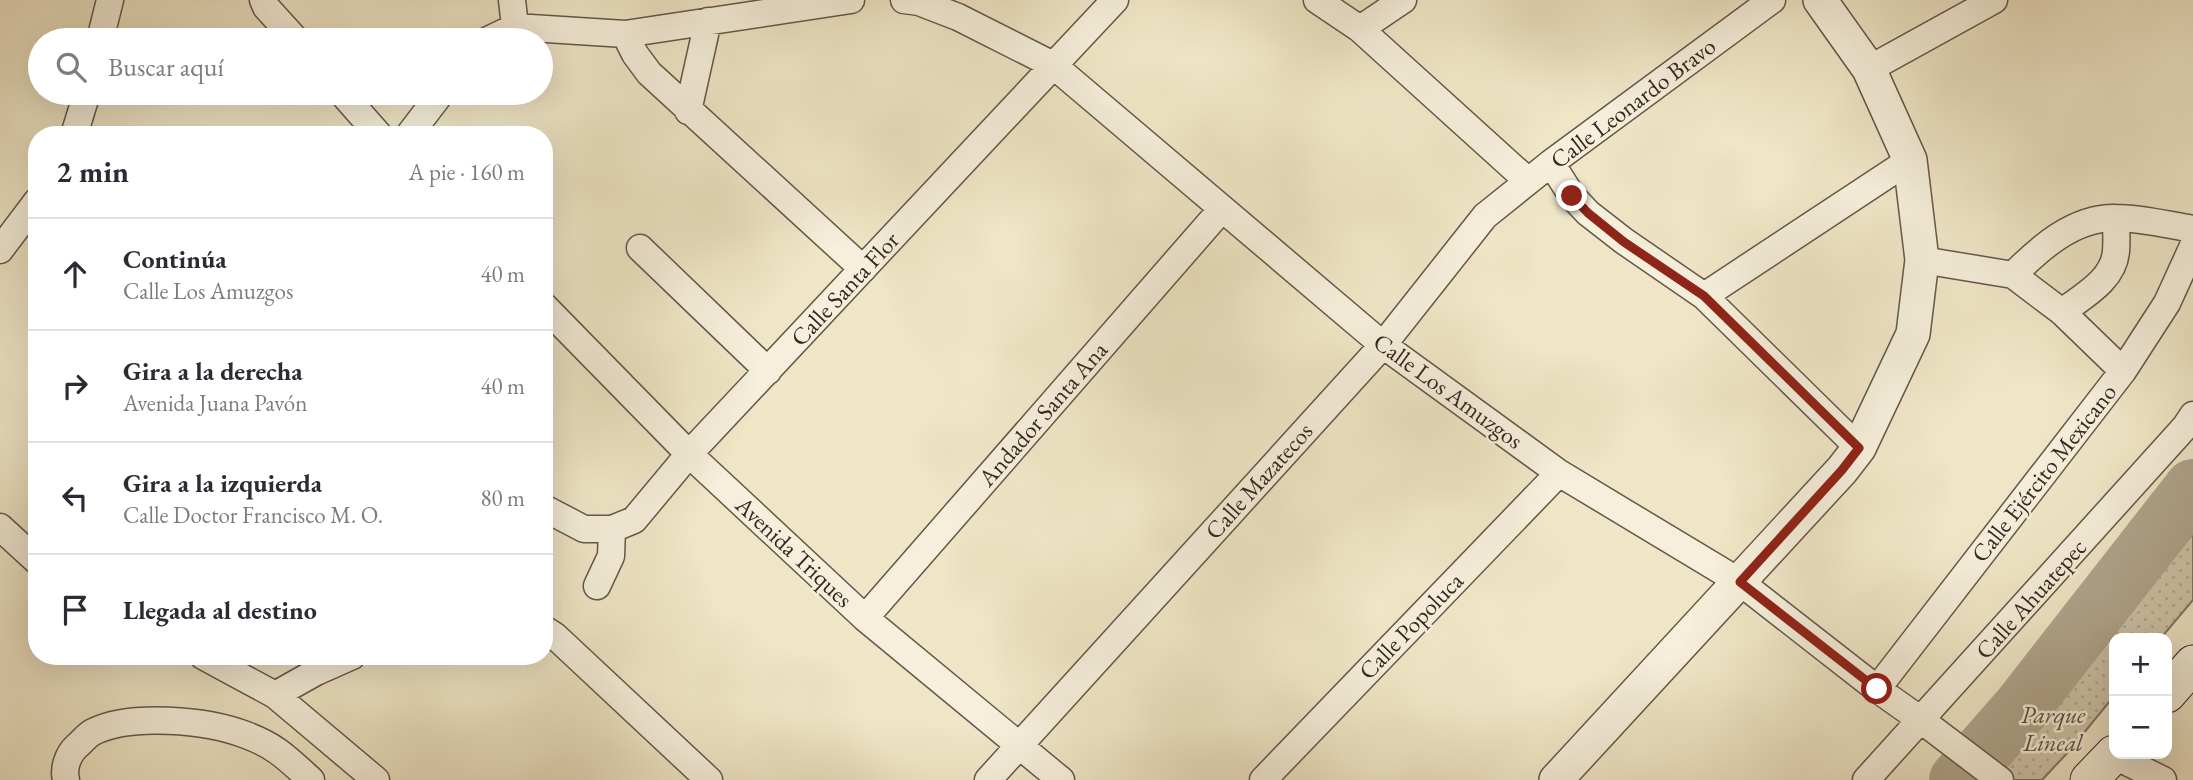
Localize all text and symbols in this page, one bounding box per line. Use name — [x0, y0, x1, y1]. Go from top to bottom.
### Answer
search box — [28, 28, 553, 105]
street label: Calle Leonardo Bravo — [1544, 30, 1722, 175]
icon: search — [52, 48, 90, 86]
text: Buscar aquí — [108, 50, 224, 84]
text: 2 min — [56, 152, 129, 191]
text: A pie · 160 m — [409, 157, 525, 187]
route end — [1556, 180, 1587, 211]
street label: Calle Santa Flor — [784, 225, 906, 352]
text: Continúa — [123, 242, 227, 276]
icon: ahead — [56, 255, 94, 293]
text: 40 m — [480, 259, 525, 289]
text: Calle Los Amuzgos — [123, 276, 293, 306]
street label: Calle Los Amuzgos — [1367, 326, 1529, 455]
street label: Andador Santa Ana — [971, 334, 1114, 493]
text: Gira a la derecha — [123, 354, 303, 388]
icon: right — [56, 367, 94, 405]
text: 40 m — [480, 371, 525, 401]
street label: Calle Ejército Mexicano — [1964, 377, 2123, 568]
text: Avenida Juana Pavón — [123, 388, 307, 418]
street label: Calle Mazatecos — [1198, 416, 1319, 546]
text: Gira a la izquierda — [123, 466, 322, 500]
icon: left — [56, 479, 94, 517]
text: 80 m — [480, 483, 525, 513]
street label: Avenida Triques — [729, 489, 859, 614]
text: Calle Doctor Francisco M. O. — [123, 500, 383, 530]
street label: Calle Ahuatepec — [1968, 532, 2093, 665]
street label: Calle Popoluca — [1352, 565, 1470, 686]
icon: arrive — [56, 591, 94, 629]
text: Llegada al destino — [123, 593, 317, 627]
map controls — [2109, 633, 2172, 759]
button: + — [2109, 633, 2172, 696]
route start — [1861, 673, 1892, 704]
button: − — [2109, 696, 2172, 759]
park label: Parque Lineal — [2021, 699, 2086, 758]

